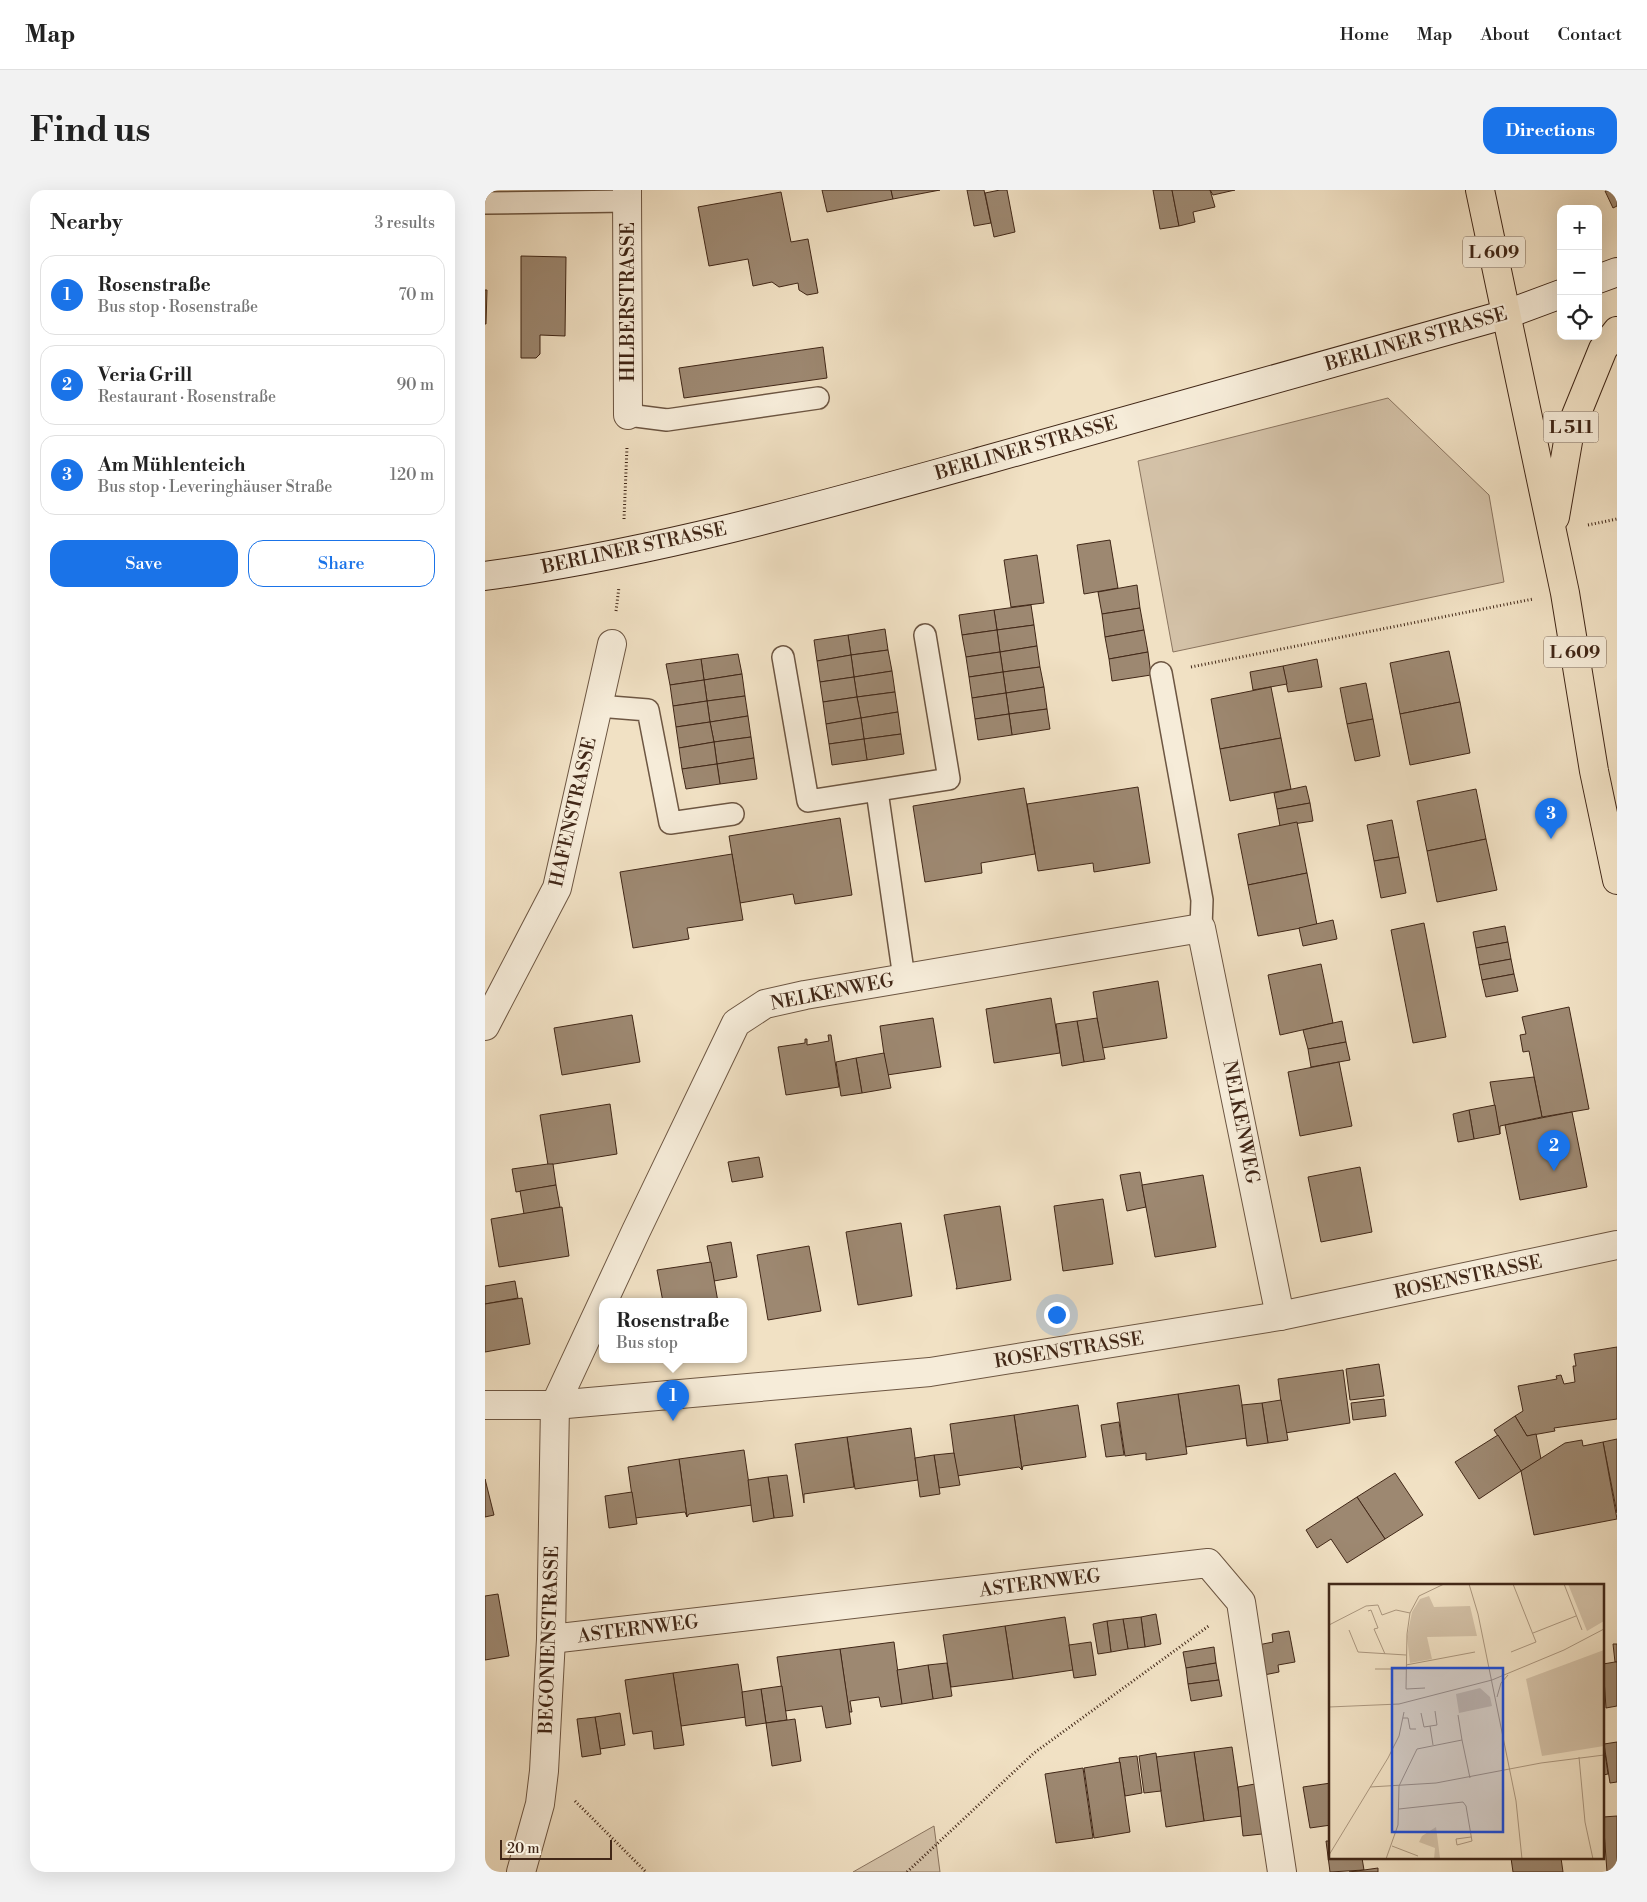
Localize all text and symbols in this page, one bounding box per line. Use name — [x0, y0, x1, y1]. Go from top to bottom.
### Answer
text: Map — [25, 20, 75, 50]
text: Home — [1340, 23, 1389, 46]
text: Map — [1417, 23, 1453, 46]
text: About — [1481, 23, 1530, 46]
text: Contact — [1558, 23, 1622, 46]
button: Directions — [1483, 107, 1617, 154]
text: Find us — [30, 109, 150, 152]
map controls — [1557, 205, 1602, 340]
button: + — [1557, 205, 1602, 250]
text: Nearby — [50, 210, 123, 236]
text: 3 results — [374, 213, 435, 233]
street label: HILBERSTRASSE — [616, 222, 640, 382]
road number: L 609 — [1463, 236, 1525, 268]
button: − — [1557, 250, 1602, 295]
text: Rosenstraße — [98, 273, 211, 297]
text: 1 — [63, 285, 71, 305]
text: 70 m — [398, 285, 434, 305]
button: locate — [1557, 295, 1602, 340]
text: Bus stop · Rosenstraße — [98, 297, 258, 317]
street label: BERLINER STRASSE — [1321, 301, 1510, 377]
text: Veria Grill — [98, 363, 192, 387]
text: 2 — [62, 375, 72, 395]
text: 90 m — [396, 375, 434, 395]
text: Restaurant · Rosenstraße — [98, 387, 276, 407]
street label: BERLINER STRASSE — [931, 410, 1120, 486]
road number: L 511 — [1543, 412, 1599, 442]
text: Am Mühlenteich — [98, 453, 246, 477]
text: 3 — [62, 465, 72, 485]
text: 120 m — [390, 465, 434, 485]
text: Bus stop · Leveringhäuser Straße — [98, 477, 332, 497]
street label: BERLINER STRASSE — [538, 517, 729, 580]
button: Save — [50, 540, 238, 587]
button: Share — [248, 540, 435, 587]
road number: L 609 — [1544, 637, 1606, 668]
street label: HAFENSTRASSE — [544, 735, 602, 889]
pin: 3 — [1535, 798, 1567, 839]
street label: NELKENWEG — [768, 968, 896, 1016]
street label: NELKENWEG — [1217, 1058, 1265, 1186]
pin: 2 — [1538, 1130, 1570, 1171]
street label: ROSENSTRASSE — [1392, 1250, 1544, 1304]
popup — [599, 1298, 747, 1363]
your location — [1044, 1302, 1070, 1328]
text: Rosenstraße — [617, 1309, 729, 1333]
street label: ROSENSTRASSE — [993, 1326, 1145, 1374]
text: Bus stop — [617, 1333, 678, 1353]
pin: 1 — [657, 1380, 689, 1421]
street label: BEGONIENSTRASSE — [534, 1545, 564, 1736]
street label: ASTERNWEG — [977, 1564, 1102, 1602]
inset map — [1329, 1584, 1605, 1860]
street label: ASTERNWEG — [575, 1610, 700, 1648]
scale bar — [500, 1837, 613, 1860]
text: 20 m — [507, 1840, 539, 1858]

